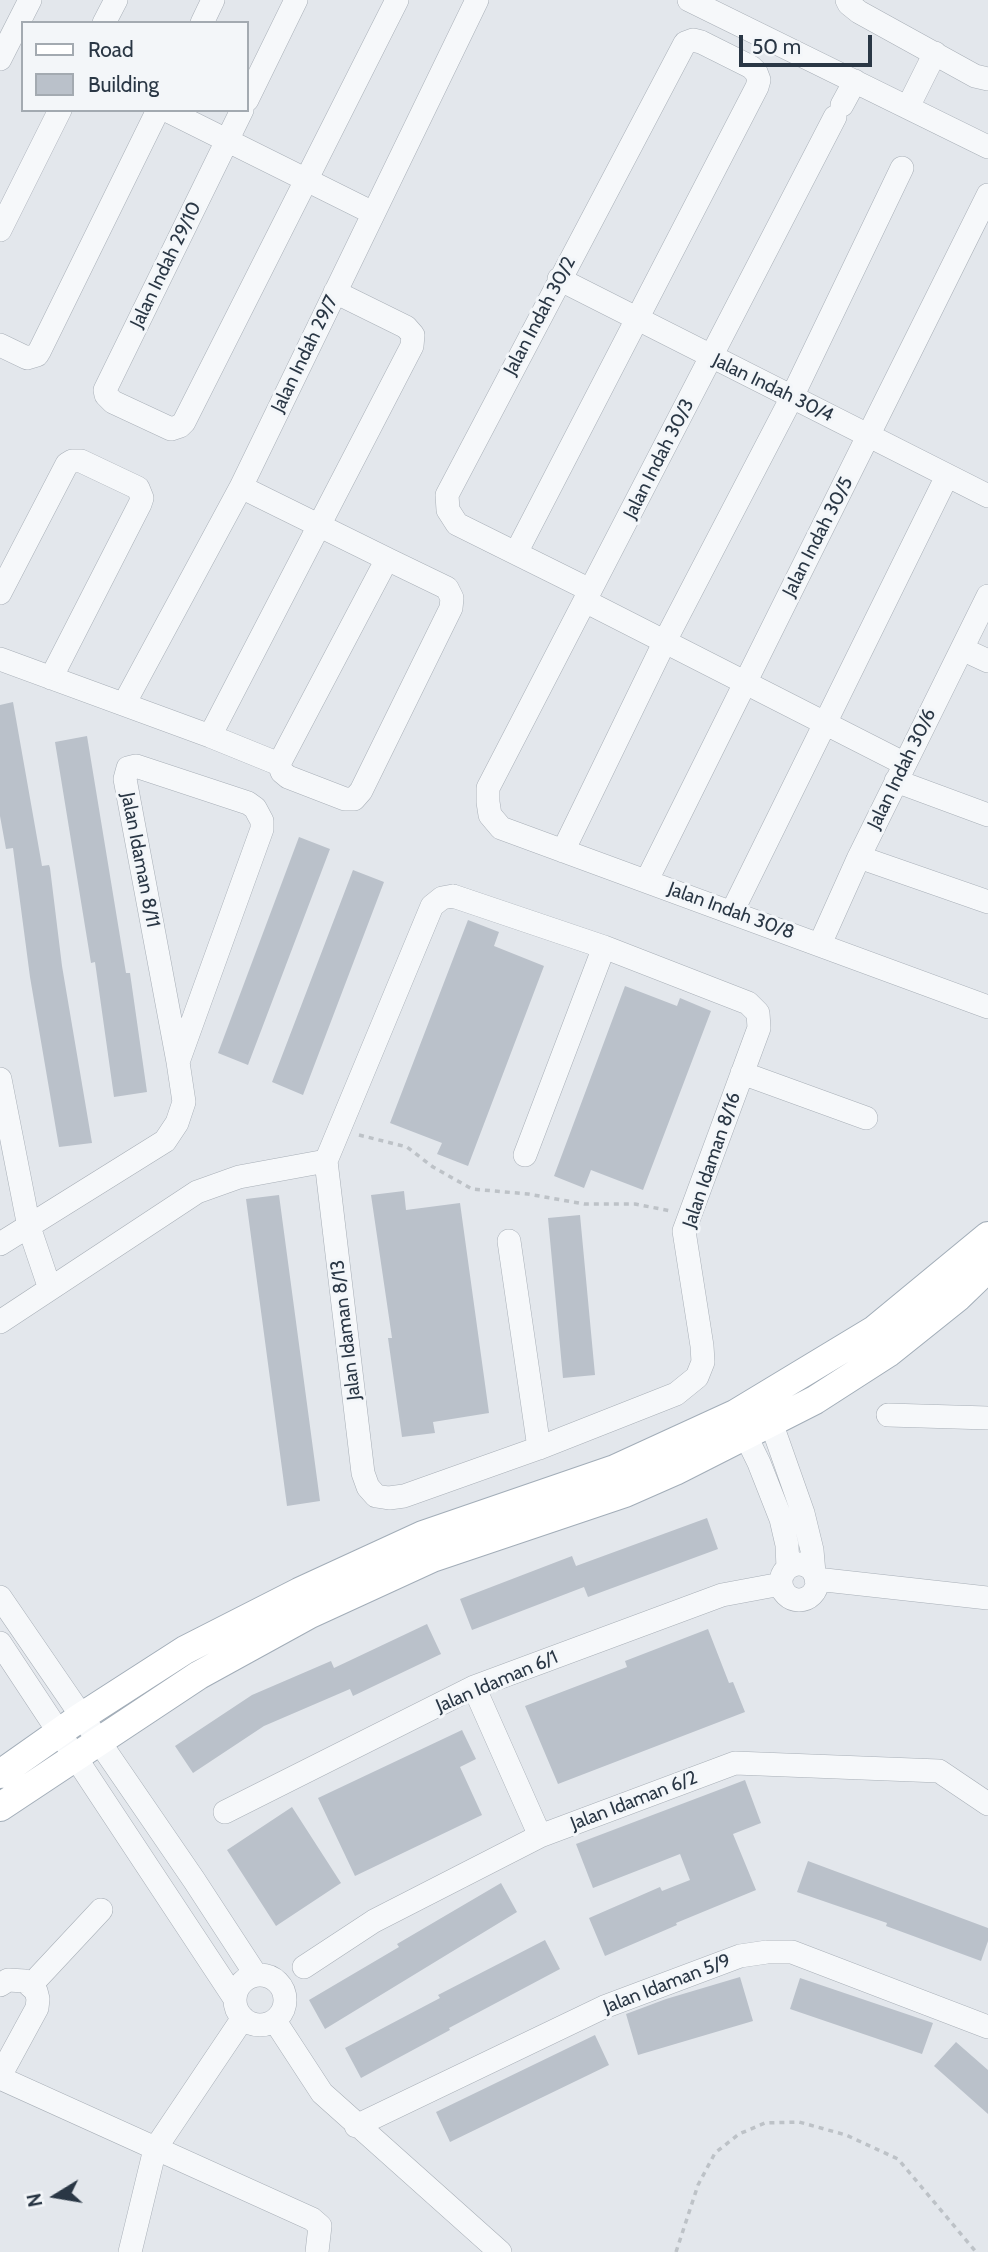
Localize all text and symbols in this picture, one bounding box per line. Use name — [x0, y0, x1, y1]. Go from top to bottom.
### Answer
legend — [21, 21, 248, 112]
scale bar — [743, 21, 876, 65]
text: 50 m — [752, 34, 801, 59]
text: Road — [88, 37, 134, 62]
text: Building — [88, 72, 159, 97]
street label: Jalan Indah 29/10 — [126, 198, 206, 332]
street label: Jalan Indah 30/2 — [499, 253, 581, 379]
street label: Jalan Indah 29/7 — [267, 292, 343, 416]
street label: Jalan Indah 30/4 — [709, 349, 837, 427]
street label: Jalan Indah 30/3 — [619, 395, 699, 523]
street label: Jalan Indah 30/5 — [778, 473, 858, 601]
street label: Jalan Indah 30/6 — [863, 705, 941, 833]
street label: Jalan Idaman 8/11 — [116, 790, 164, 930]
street label: Jalan Indah 30/8 — [665, 878, 797, 944]
street label: Jalan Idaman 8/16 — [678, 1089, 746, 1231]
street label: Jalan Idaman 8/13 — [326, 1258, 366, 1402]
street label: Jalan Idaman 6/1 — [433, 1646, 561, 1718]
street label: Jalan Idaman 6/2 — [567, 1766, 701, 1836]
street label: Jalan Idaman 5/9 — [600, 1949, 734, 2019]
north arrow — [21, 2161, 91, 2231]
text: N — [22, 2191, 47, 2209]

